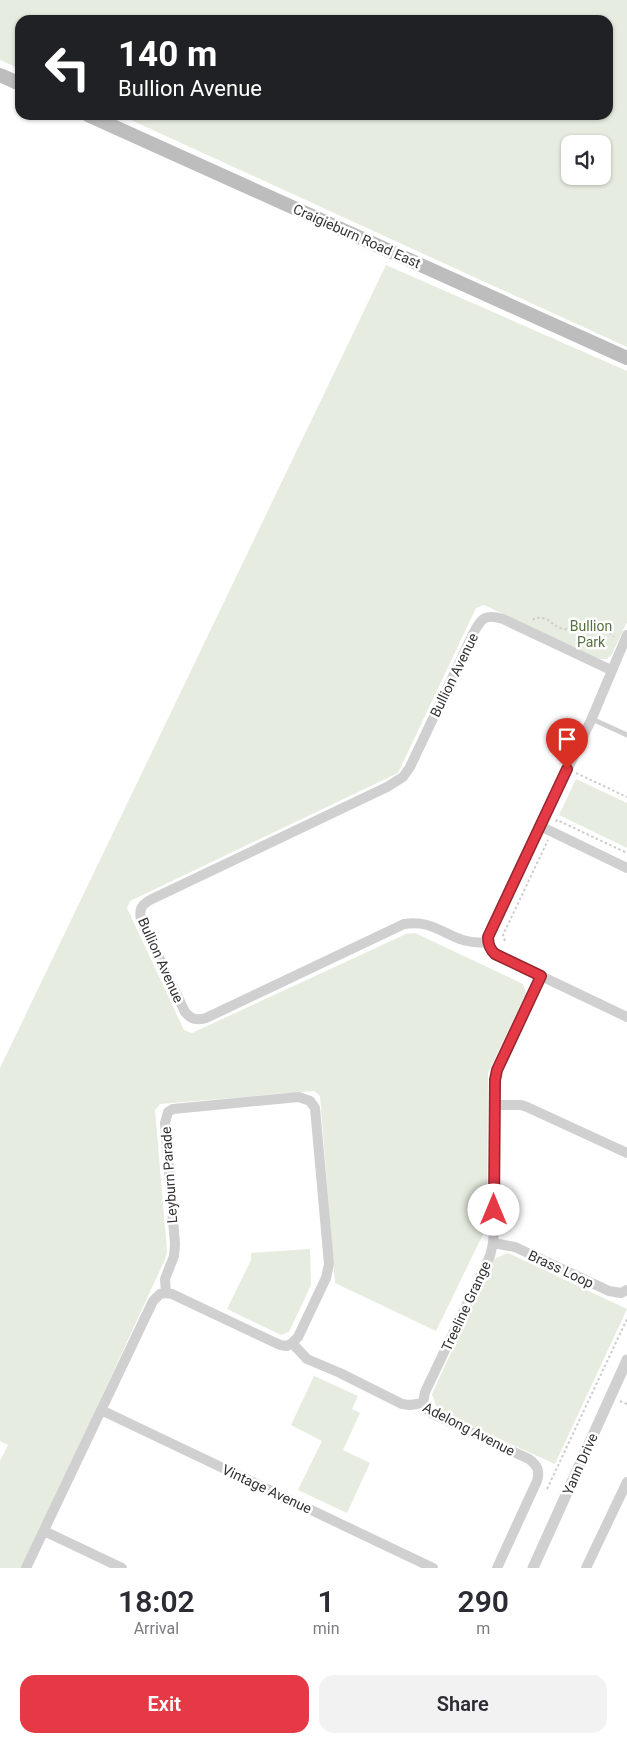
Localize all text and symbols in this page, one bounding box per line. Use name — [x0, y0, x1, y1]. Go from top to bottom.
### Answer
text: 140 m — [118, 34, 217, 75]
icon: left — [35, 35, 100, 100]
text: Bullion Avenue — [118, 76, 262, 101]
map controls — [561, 135, 611, 185]
button: sound — [561, 135, 611, 185]
street label: Craigieburn Road East — [291, 201, 424, 272]
park label: Bullion Park — [570, 618, 612, 650]
street label: Bullion Avenue — [427, 630, 481, 720]
pin — [546, 718, 588, 769]
icon: arrive — [553, 725, 581, 753]
street label: Bullion Avenue — [135, 915, 187, 1005]
street label: Leyburn Parade — [158, 1126, 180, 1224]
position arrow — [467, 1183, 519, 1235]
street label: Brass Loop — [526, 1247, 596, 1291]
street label: Treeline Grange — [438, 1258, 494, 1354]
street label: Adelong Avenue — [421, 1399, 517, 1459]
street label: Yann Drive — [559, 1431, 601, 1497]
street label: Vintage Avenue — [220, 1461, 314, 1517]
text: 18:02 — [118, 1584, 195, 1619]
text: 1 — [318, 1584, 335, 1619]
text: 290 — [458, 1584, 509, 1619]
text: Arrival — [134, 1619, 179, 1638]
text: min — [313, 1619, 340, 1638]
text: m — [476, 1619, 490, 1638]
button: Exit — [20, 1675, 309, 1733]
button: Share — [319, 1675, 607, 1733]

